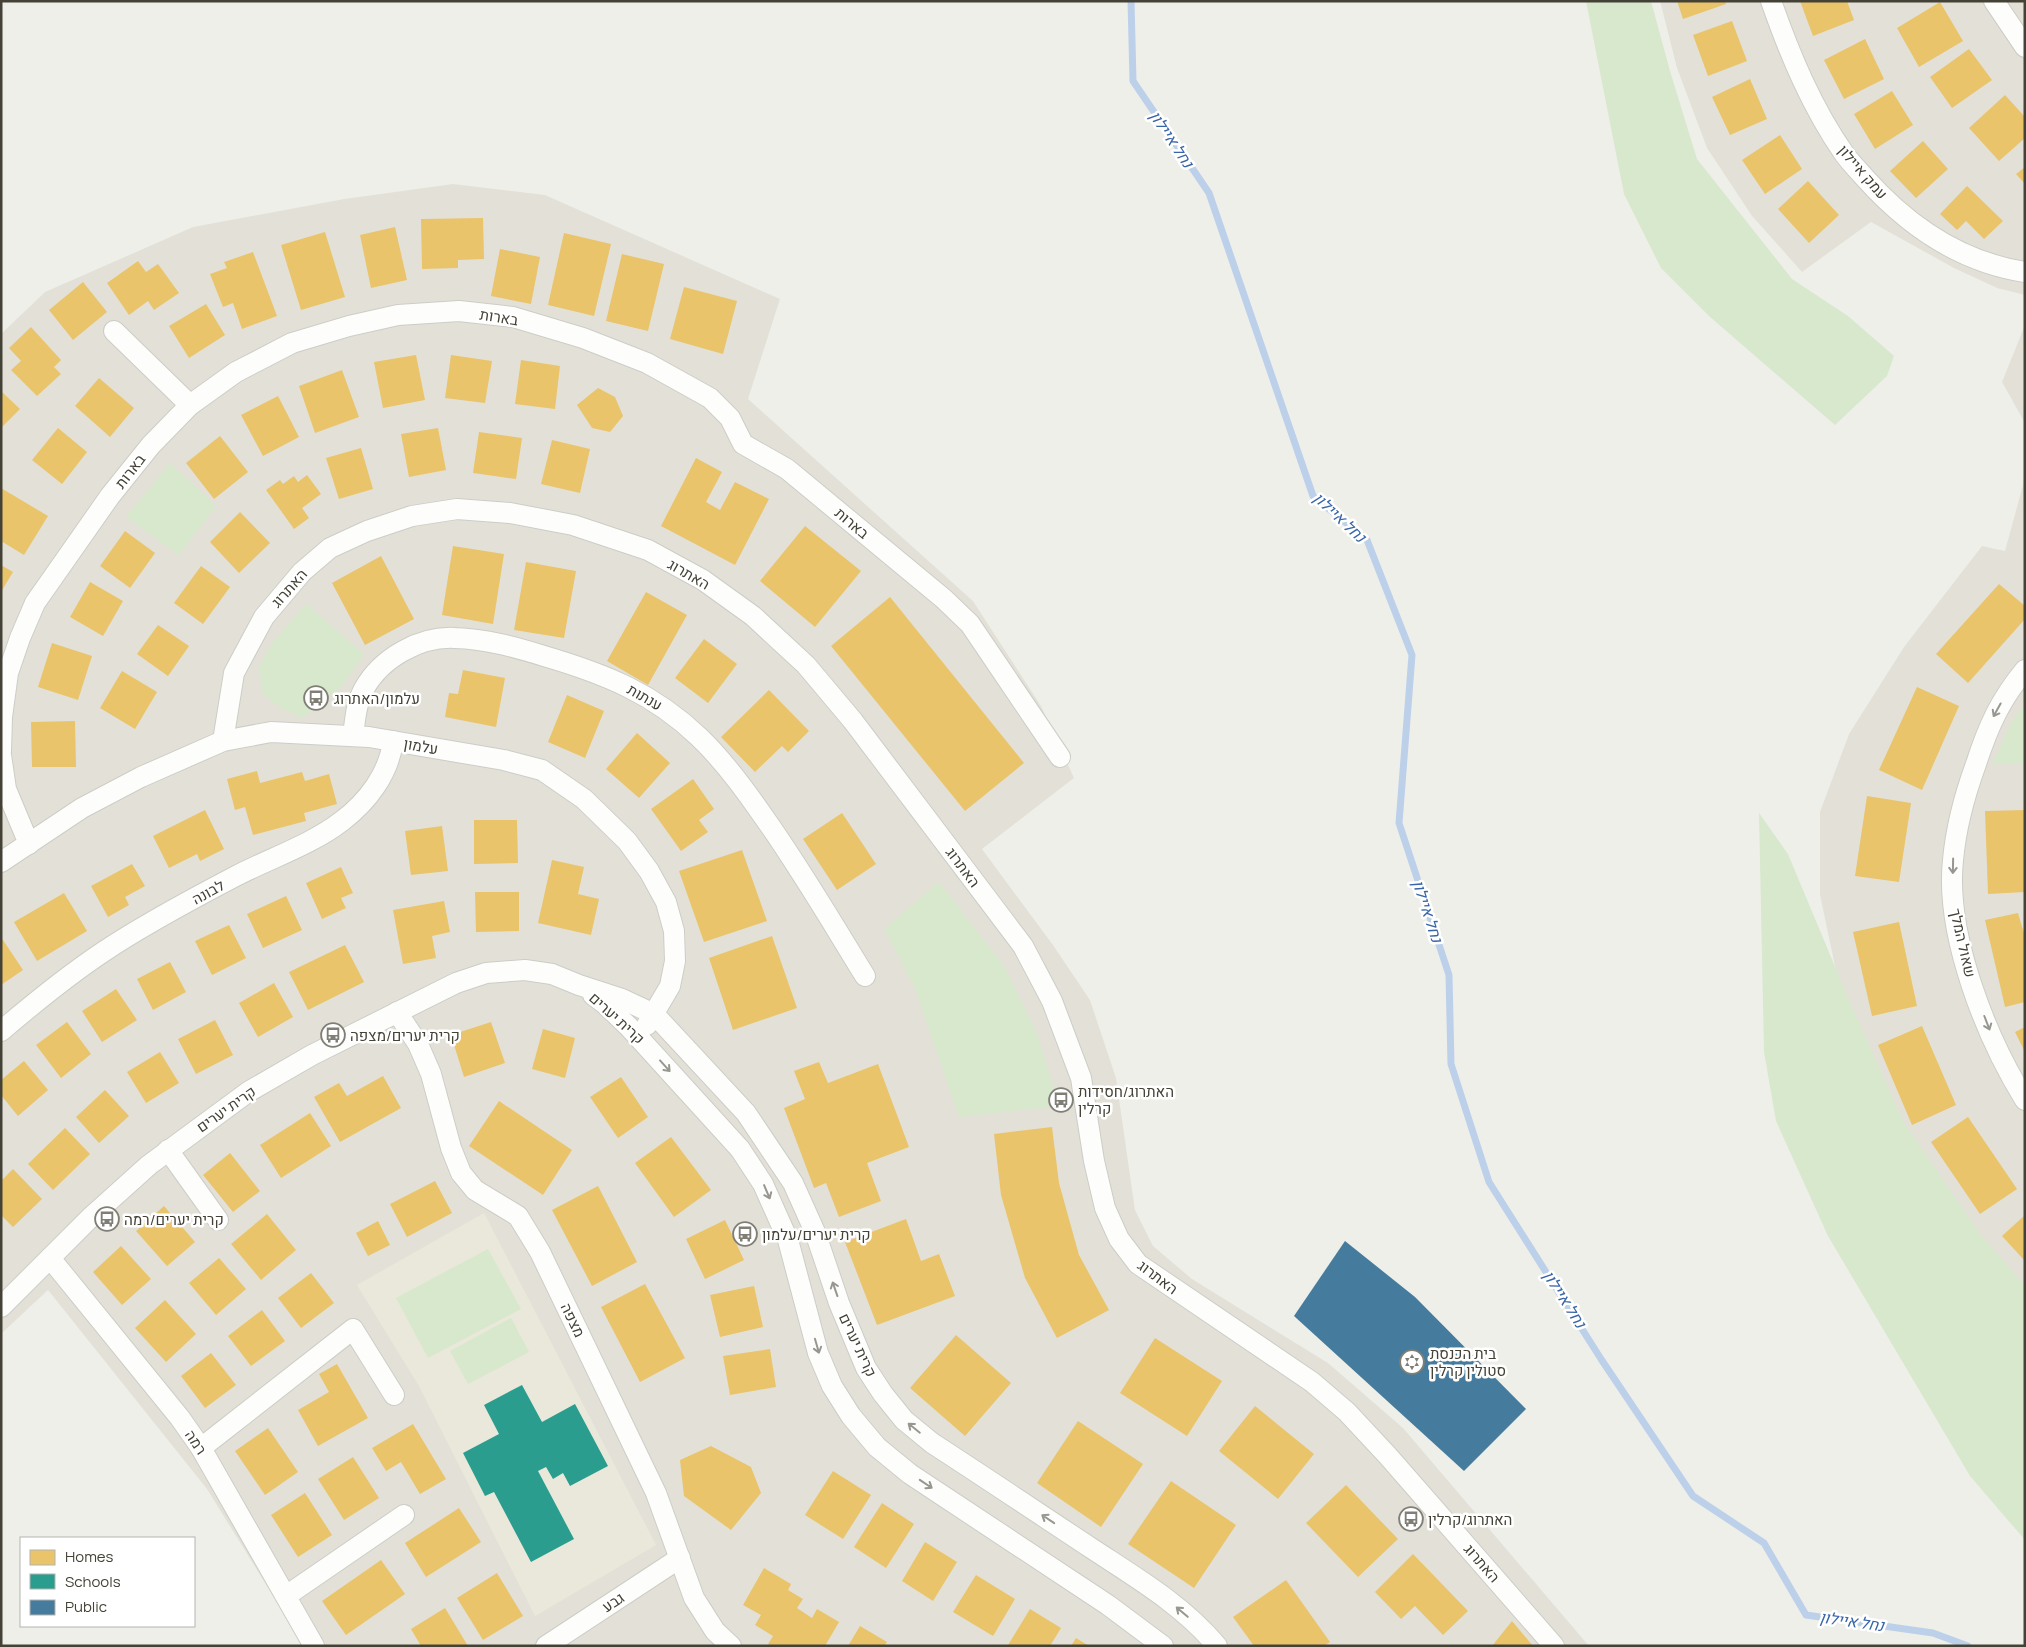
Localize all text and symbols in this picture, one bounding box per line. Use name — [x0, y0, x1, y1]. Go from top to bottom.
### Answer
water label: נחל איילון — [1145, 106, 1200, 173]
street label: עמק איילון — [1834, 140, 1892, 204]
street label: בארות — [478, 304, 520, 330]
street label: בארות — [110, 449, 150, 493]
water label: נחל איילון — [1309, 487, 1372, 548]
street label: בארות — [830, 503, 874, 544]
street label: האתרוג — [664, 554, 714, 594]
street label: האתרוג — [266, 564, 312, 612]
street label: ענתות — [624, 679, 666, 715]
bus stop icon: עלמון/האתרוג — [303, 685, 329, 711]
place label: עלמון/האתרוג — [334, 688, 420, 709]
one-way arrow — [1992, 703, 2002, 717]
street label: עלמון — [402, 733, 440, 759]
street label: האתרוג — [941, 843, 985, 891]
one-way arrow — [1948, 857, 1958, 873]
street label: לבונה — [188, 874, 228, 909]
water label: נחל איילון — [1408, 877, 1449, 946]
street label: שאול המלך — [1945, 906, 1981, 980]
street label: קרית יערים — [585, 987, 649, 1049]
one-way arrow — [1982, 1015, 1992, 1030]
bus stop icon: קרית יערים/מצפה — [320, 1022, 346, 1048]
place label: קרית יערים/מצפה — [350, 1025, 460, 1046]
one-way arrow — [659, 1060, 671, 1073]
street label: קרית יערים — [192, 1081, 260, 1137]
place label: האתרוג/חסידות קרלין — [1078, 1081, 1174, 1119]
bus stop icon: האתרוג/חסידות קרלין — [1048, 1087, 1074, 1113]
one-way arrow — [762, 1184, 772, 1199]
bus stop icon: קרית יערים/רמה — [94, 1206, 120, 1232]
place label: קרית יערים/רמה — [124, 1209, 224, 1230]
bus stop icon: קרית יערים/עלמון — [732, 1221, 758, 1247]
place label: קרית יערים/עלמון — [762, 1224, 871, 1245]
street label: האתרוג — [1134, 1255, 1182, 1299]
water label: נחל איילון — [1538, 1266, 1592, 1333]
one-way arrow — [829, 1281, 839, 1297]
street label: מצפה — [556, 1299, 590, 1341]
street label: קרית יערים — [834, 1310, 882, 1380]
one-way arrow — [812, 1338, 822, 1354]
place label: בית הכנסת סטולין קרלין — [1430, 1343, 1506, 1381]
synagogue icon: בית הכנסת סטולין קרלין — [1399, 1349, 1425, 1375]
one-way arrow — [908, 1422, 921, 1433]
street label: רמה — [180, 1425, 212, 1459]
one-way arrow — [918, 1479, 932, 1489]
bus stop icon: האתרוג/קרלין — [1398, 1506, 1424, 1532]
place label: האתרוג/קרלין — [1428, 1509, 1512, 1530]
one-way arrow — [1042, 1514, 1056, 1524]
legend — [20, 1537, 195, 1627]
street label: האתרוג — [1459, 1539, 1505, 1587]
text: Homes — [65, 1546, 114, 1567]
text: Schools — [65, 1571, 121, 1592]
street label: גבע — [598, 1587, 628, 1617]
text: Public — [65, 1596, 107, 1617]
one-way arrow — [1176, 1606, 1189, 1617]
water label: נחל איילון — [1819, 1606, 1887, 1637]

